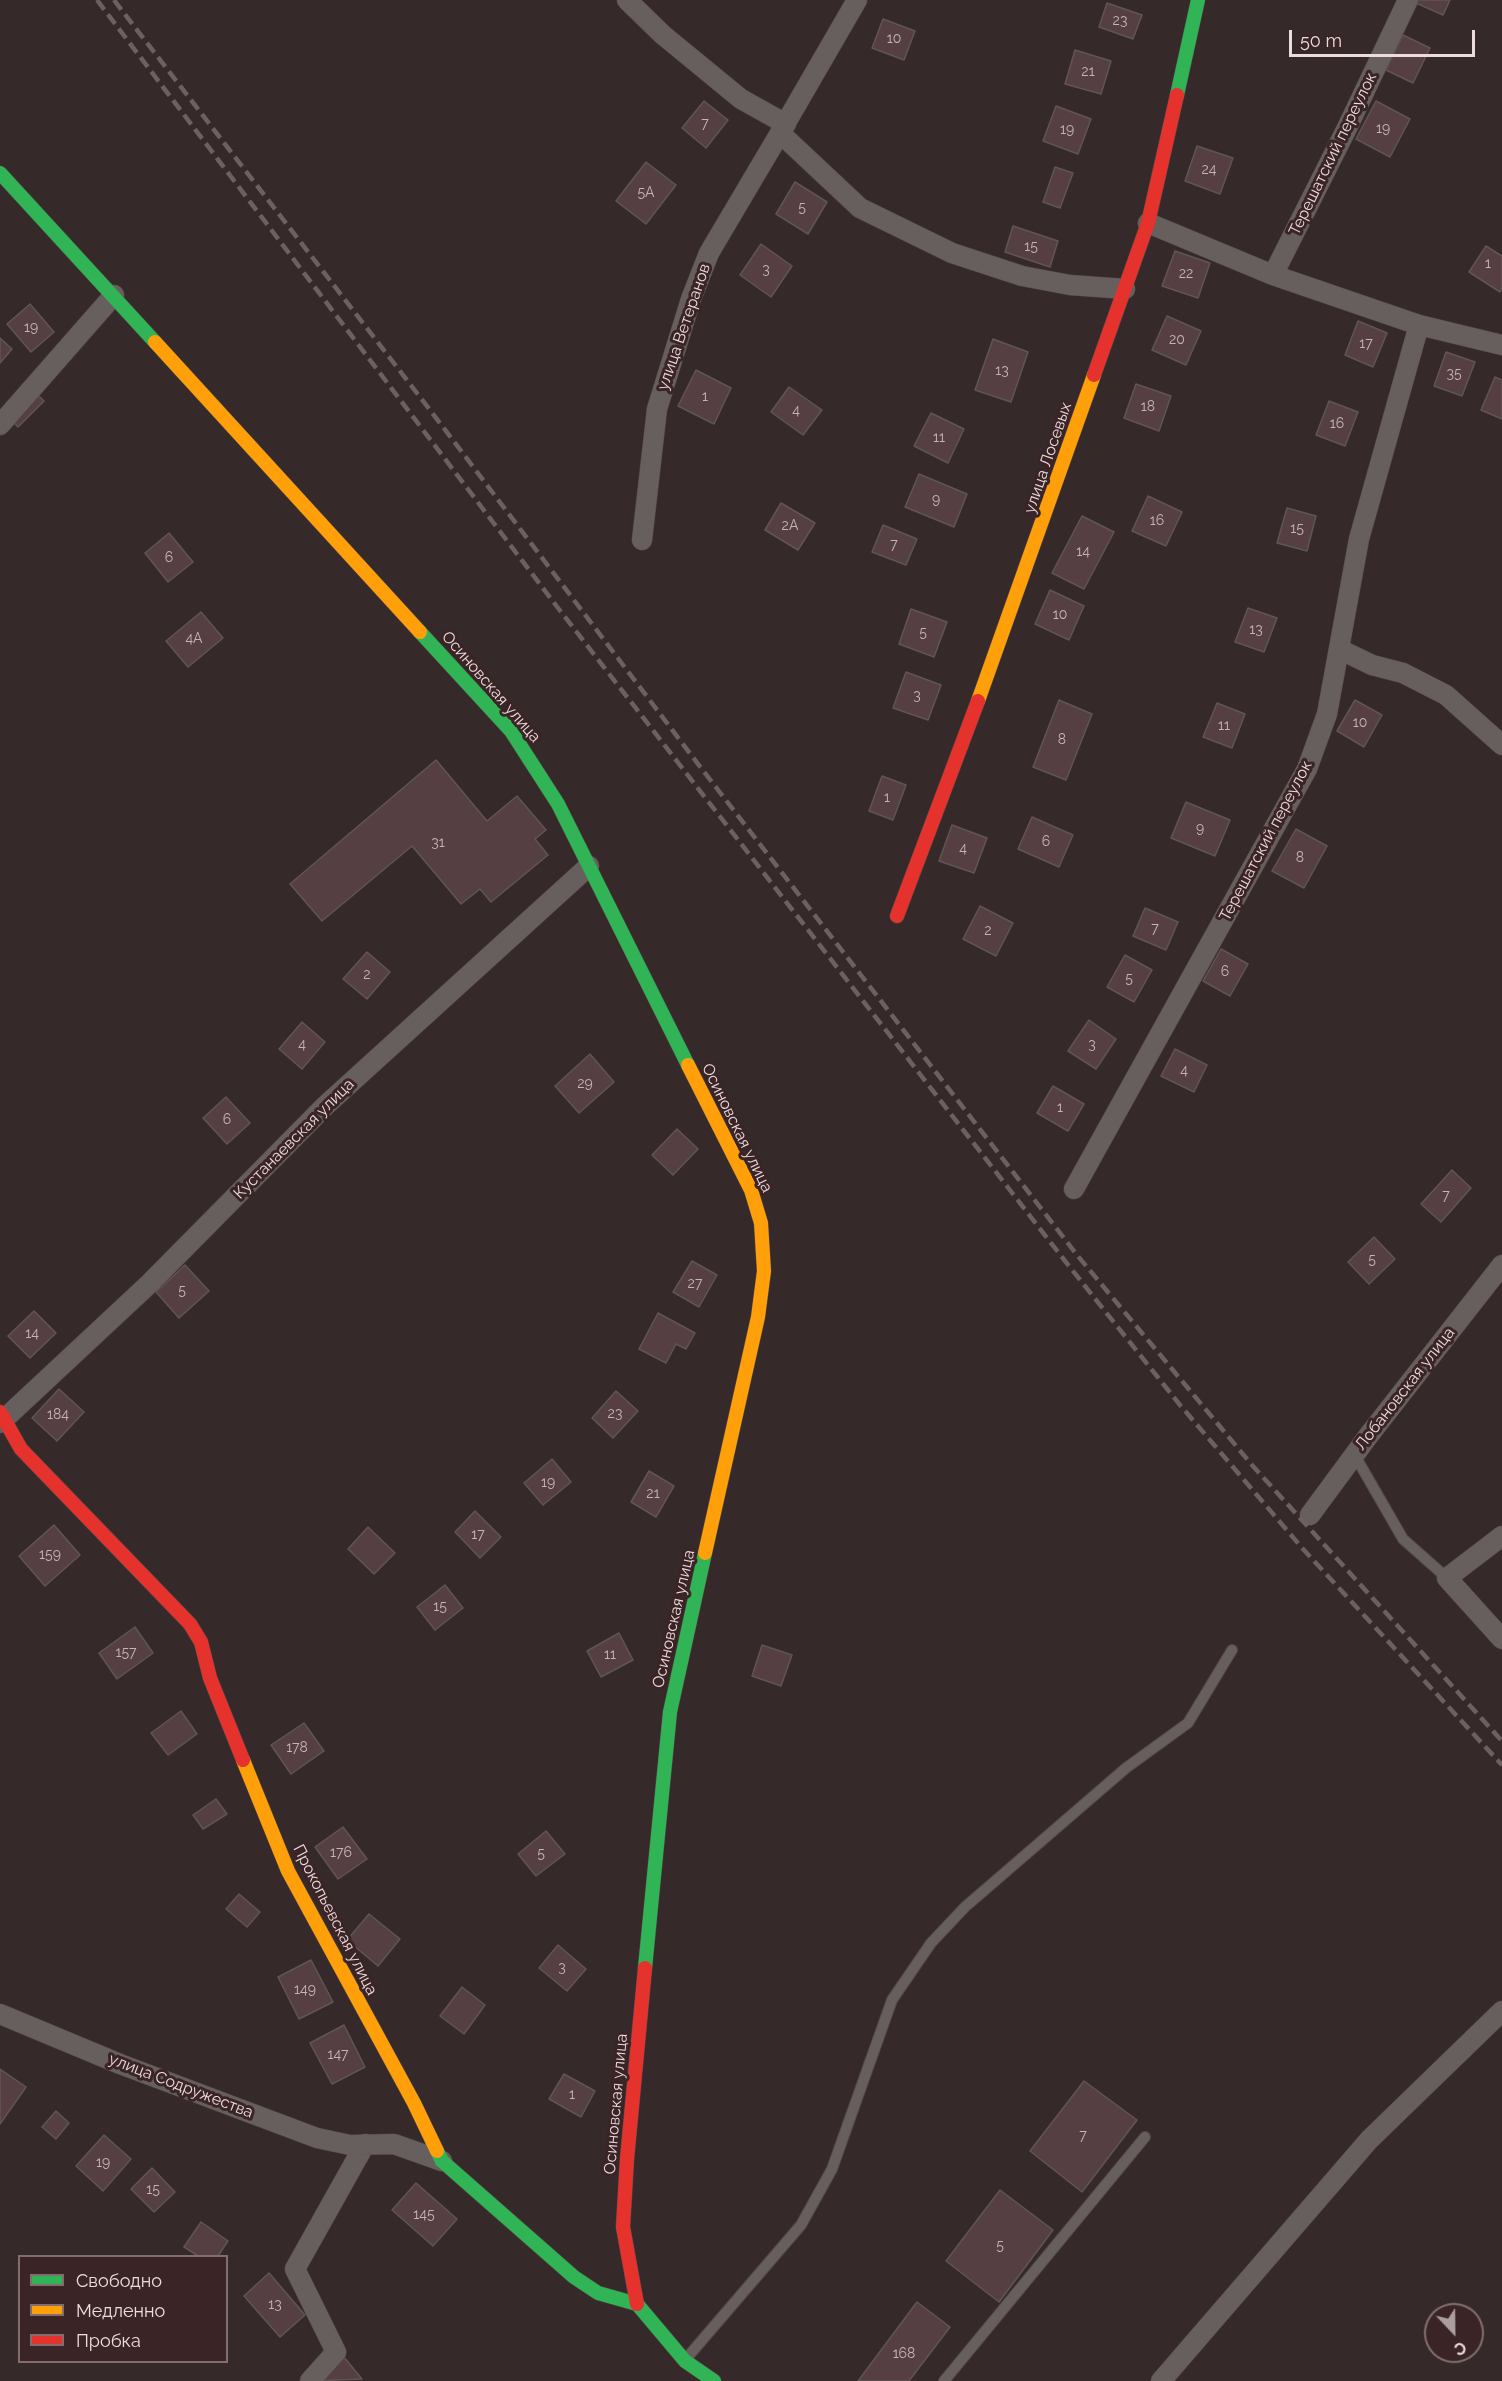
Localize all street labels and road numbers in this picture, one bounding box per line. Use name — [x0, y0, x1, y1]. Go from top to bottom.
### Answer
street label: Терешатский переулок — [1285, 69, 1381, 239]
street label: улица Ветеранов — [653, 261, 715, 393]
street label: улица Лосевых — [1020, 400, 1076, 516]
street label: Осиновская улица — [437, 627, 545, 747]
street label: Терешатский переулок — [1216, 758, 1316, 924]
street label: Осиновская улица — [697, 1060, 777, 1196]
street label: Кустанаевская улица — [230, 1075, 358, 1203]
street label: Лобановская улица — [1351, 1324, 1459, 1454]
street label: Осиновская улица — [649, 1548, 699, 1690]
street label: Прокопьевская улица — [289, 1841, 381, 1999]
street label: Осиновская улица — [600, 2033, 632, 2175]
street label: улица Содружества — [106, 2050, 256, 2122]

